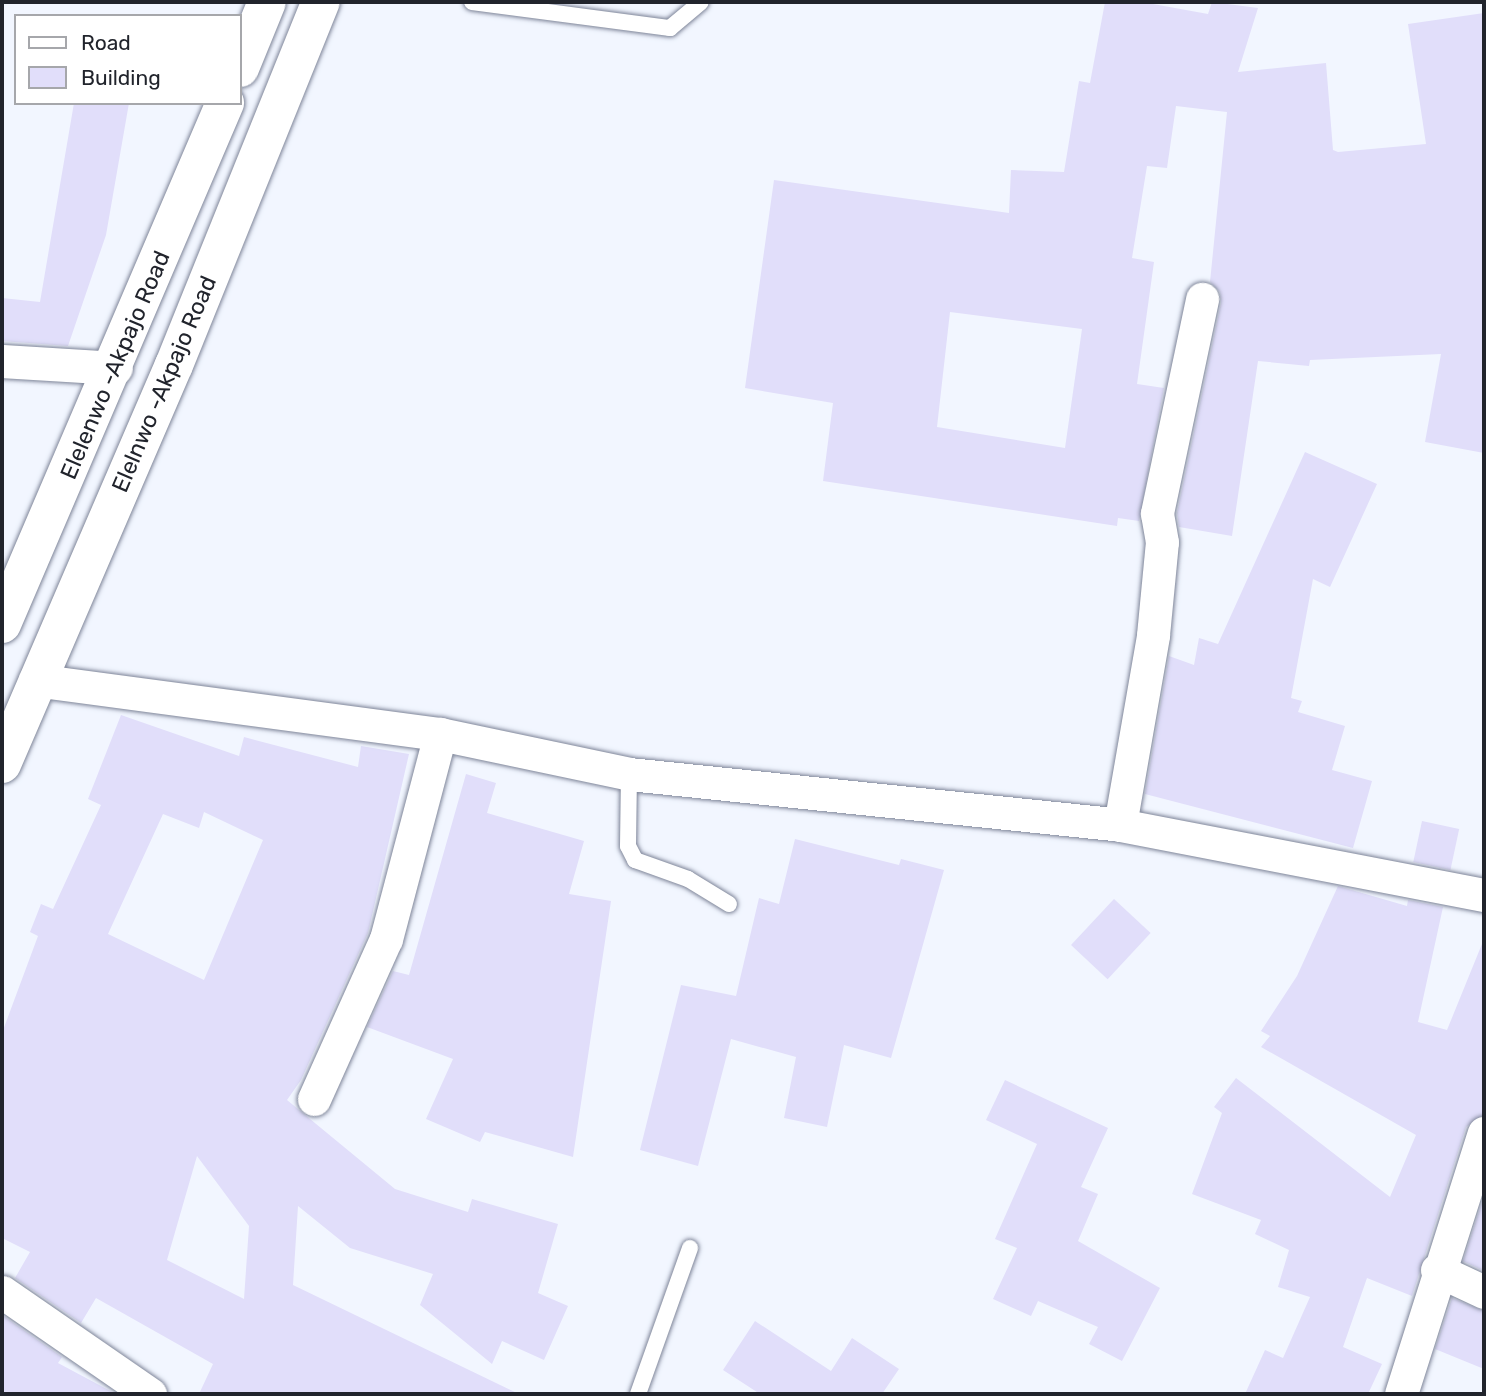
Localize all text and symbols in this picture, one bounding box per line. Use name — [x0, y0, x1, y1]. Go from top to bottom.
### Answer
legend — [14, 14, 242, 105]
text: Road — [81, 30, 131, 55]
text: Building — [81, 65, 161, 90]
street label: Elelenwo -Akpajo Road — [54, 247, 176, 483]
street label: Elelnwo -Akpajo Road — [106, 272, 222, 496]

